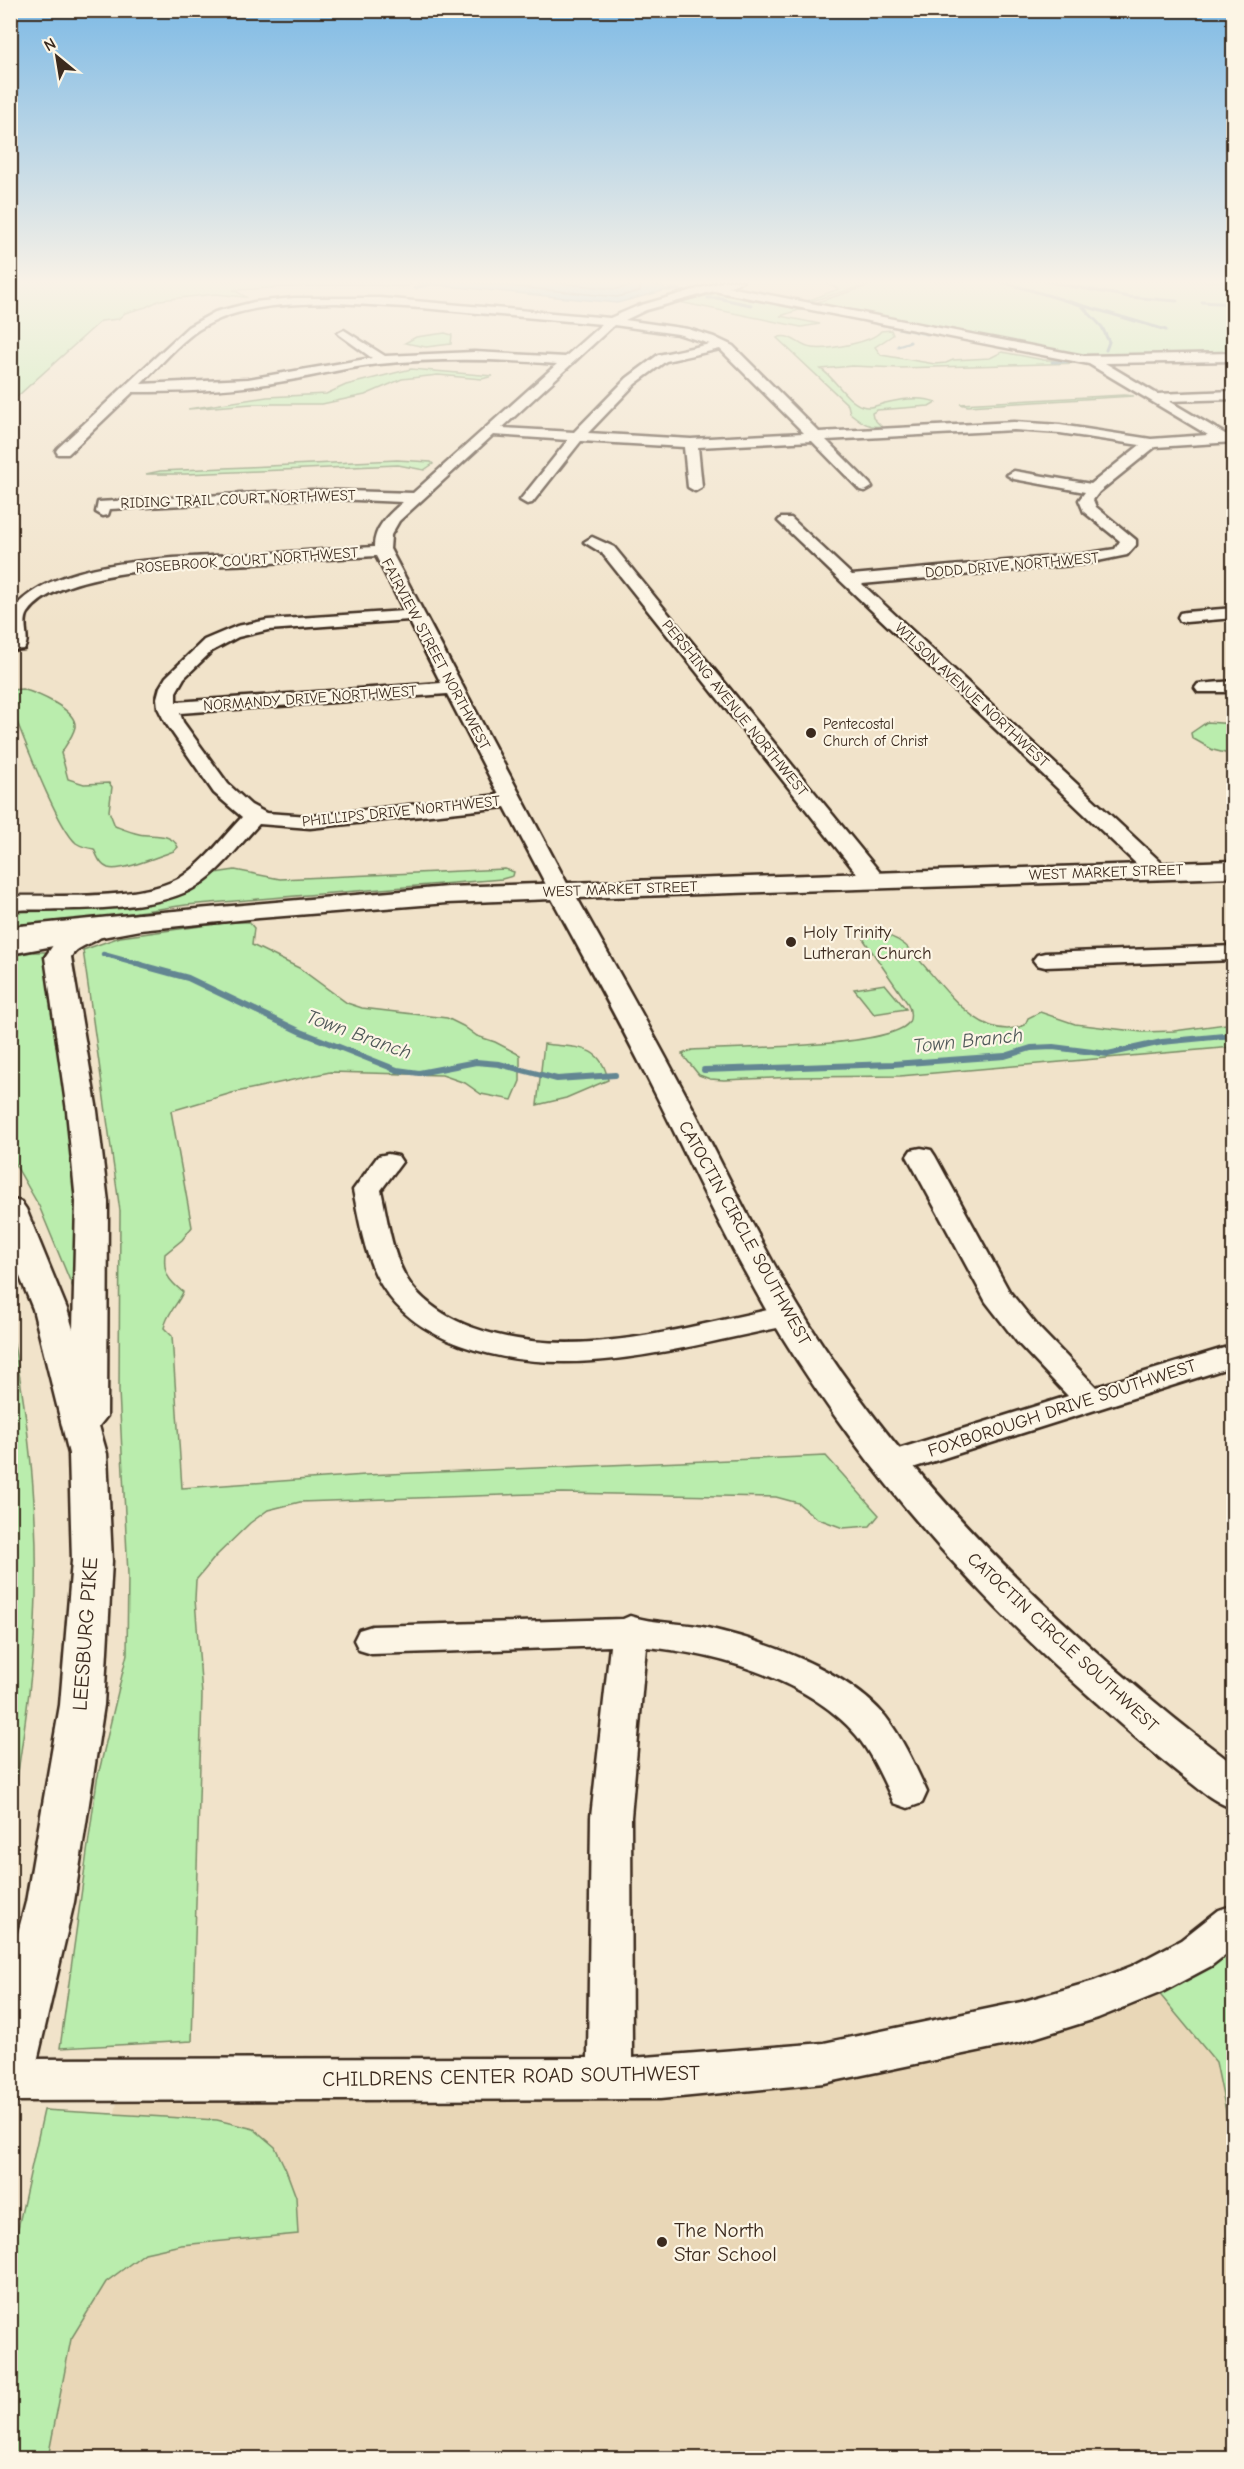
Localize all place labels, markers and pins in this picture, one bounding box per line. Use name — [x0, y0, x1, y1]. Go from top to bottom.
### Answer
place label: Pentecostal Church of Christ — [823, 715, 929, 750]
marker: Pentecostal Church of Christ — [804, 726, 818, 740]
place label: Holy Trinity Lutheran Church — [803, 922, 932, 964]
marker: Holy Trinity Lutheran Church — [784, 935, 798, 949]
place label: The North Star School — [674, 2218, 777, 2266]
marker: The North Star School — [655, 2235, 669, 2249]

